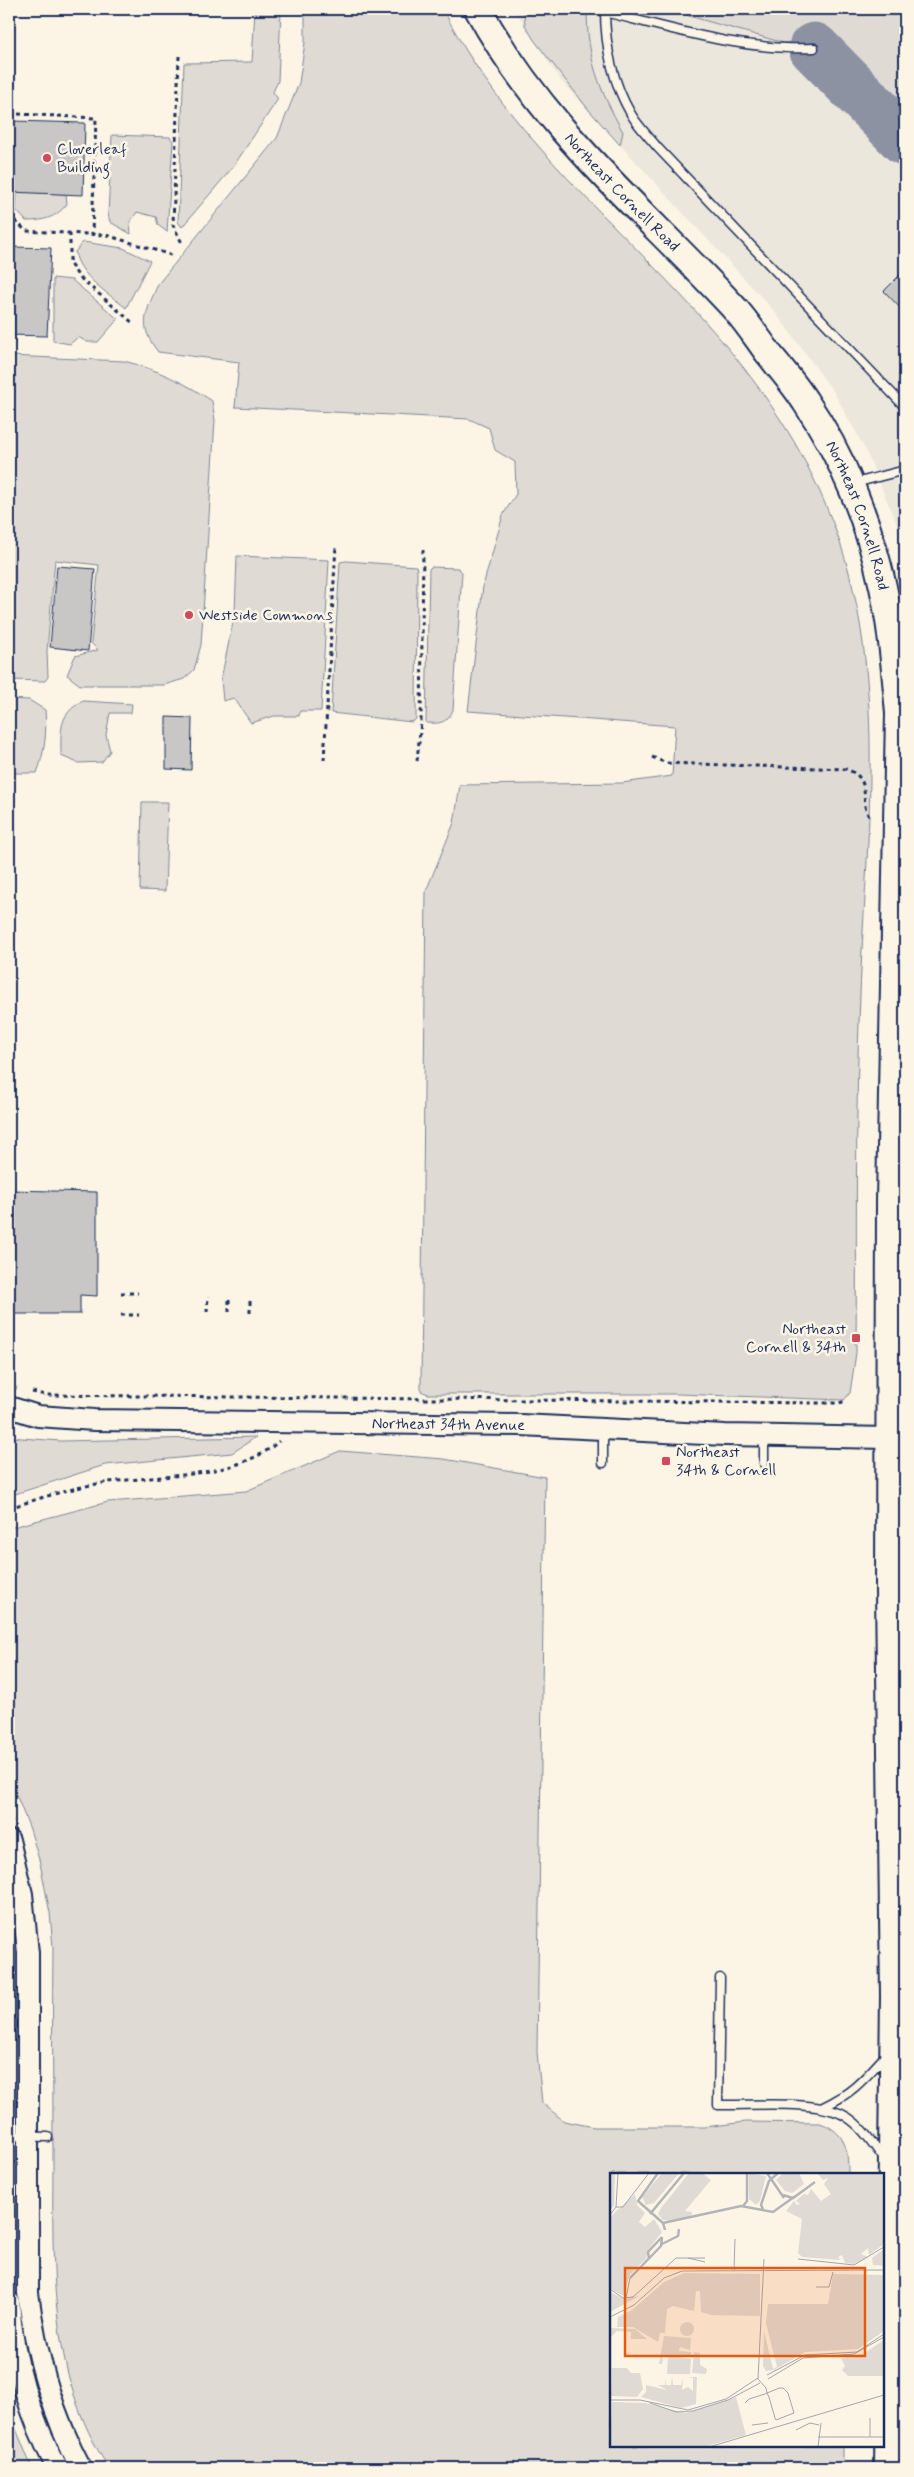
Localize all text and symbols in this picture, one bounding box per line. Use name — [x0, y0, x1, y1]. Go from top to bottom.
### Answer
street label: Northeast Cornell Road — [560, 128, 684, 256]
place label: Cloverleaf Building — [57, 139, 127, 179]
marker: Cloverleaf Building — [41, 152, 53, 164]
street label: Northeast Cornell Road — [821, 437, 894, 592]
place label: Westside Commons — [199, 605, 333, 626]
marker: Westside Commons — [183, 609, 195, 621]
place label: Northeast Cornell & 34th — [746, 1319, 846, 1358]
marker: Northeast Cornell & 34th — [850, 1332, 862, 1344]
street label: Northeast 34th Avenue — [372, 1413, 526, 1436]
place label: Northeast 34th & Cornell — [676, 1442, 776, 1481]
marker: Northeast 34th & Cornell — [660, 1455, 672, 1467]
inset map — [610, 2173, 884, 2447]

